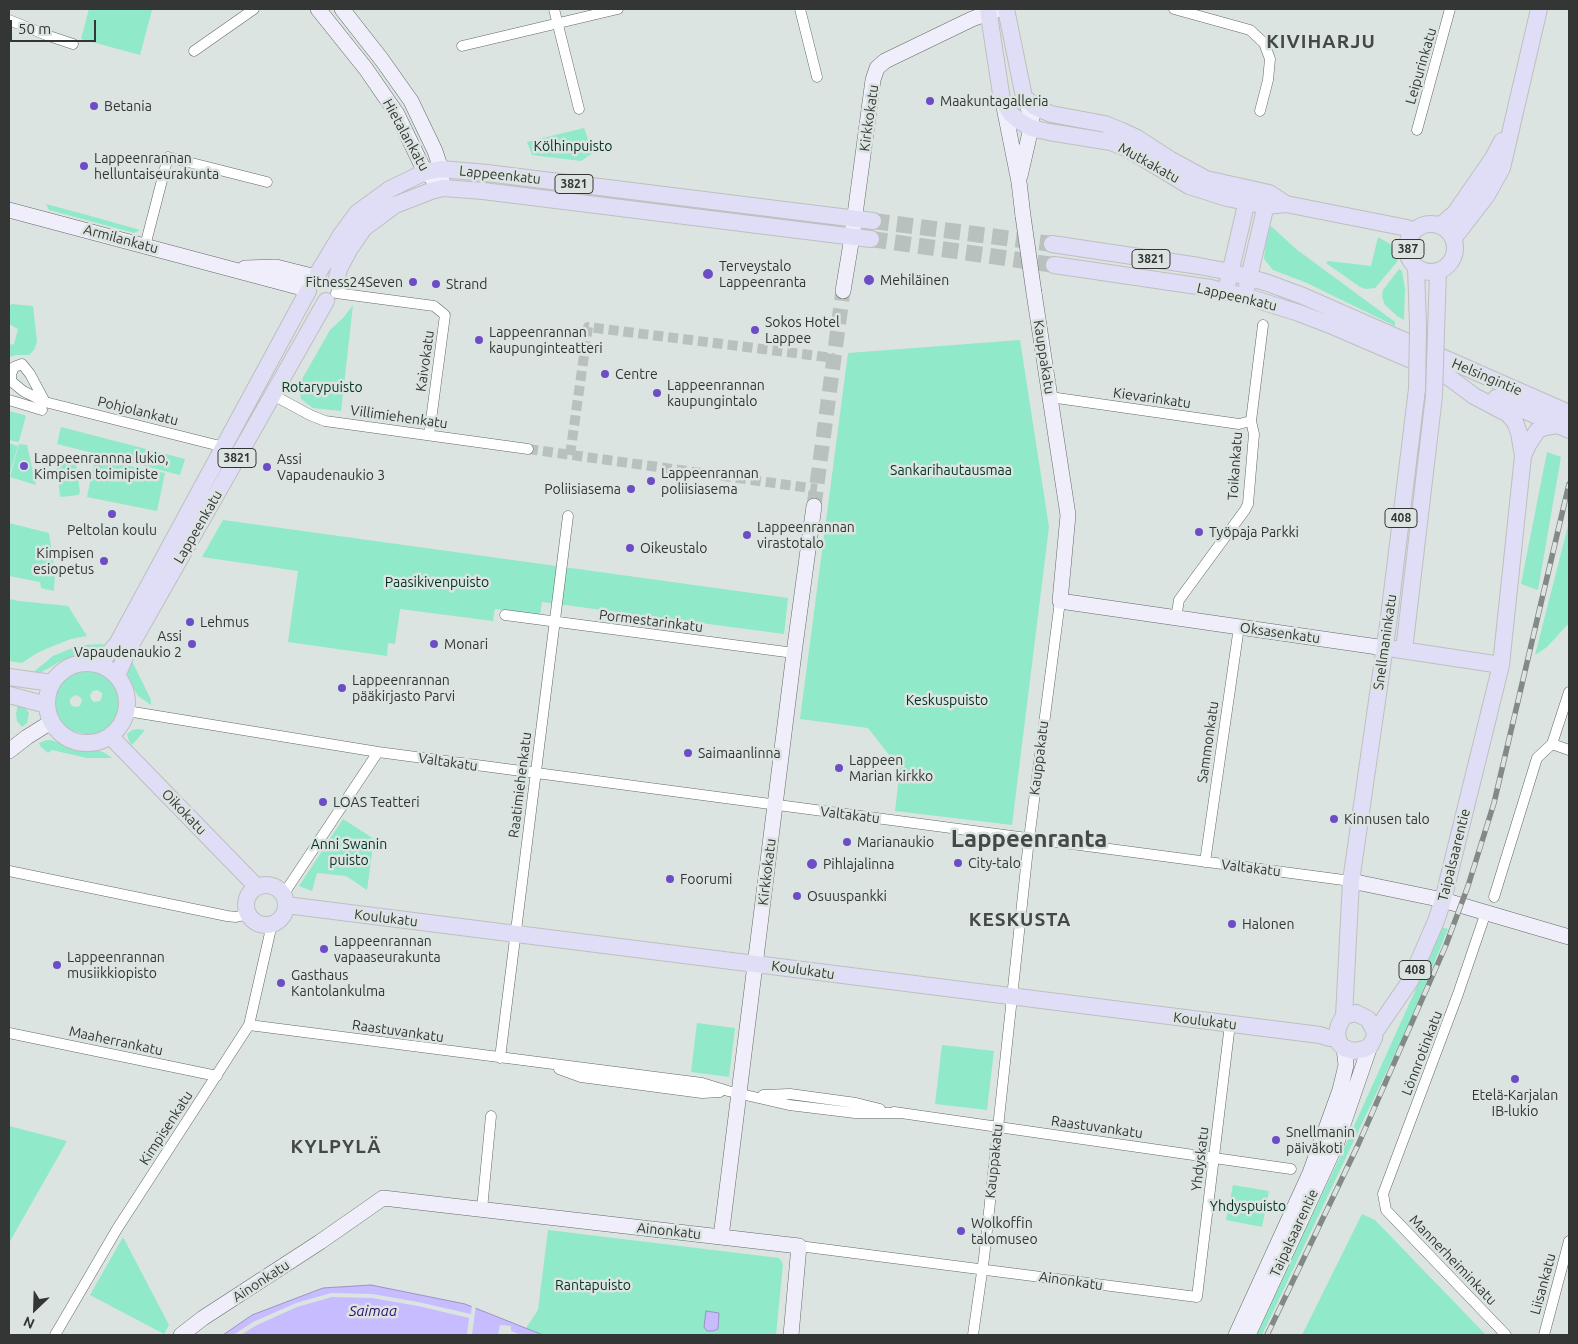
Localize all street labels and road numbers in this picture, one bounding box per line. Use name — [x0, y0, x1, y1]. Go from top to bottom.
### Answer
street label: Leipurinkatu — [1402, 26, 1440, 106]
street label: Kirkkokatu — [856, 84, 882, 152]
street label: Hietalankatu — [379, 96, 433, 174]
street label: Mutkakatu — [1115, 139, 1183, 187]
street label: Lappeenkatu — [458, 162, 542, 188]
road number: 3821 — [555, 174, 593, 193]
street label: Armilankatu — [82, 221, 160, 257]
road number: 387 — [1392, 240, 1424, 258]
road number: 3821 — [1132, 250, 1170, 268]
street label: Lappeenkatu — [1195, 280, 1279, 314]
street label: Kauppakatu — [1030, 319, 1058, 395]
street label: Kaivokatu — [412, 329, 438, 393]
street label: Helsingintie — [1449, 355, 1525, 399]
street label: Kievarinkatu — [1112, 384, 1192, 412]
street label: Pohjolankatu — [96, 393, 180, 429]
street label: Villimiehenkatu — [349, 402, 449, 432]
street label: Toikankatu — [1224, 431, 1246, 501]
road number: 3821 — [218, 448, 256, 468]
street label: Lappeenkatu — [170, 487, 226, 567]
road number: 408 — [1385, 508, 1417, 528]
street label: Snellmaninkatu — [1370, 593, 1400, 691]
street label: Pormestarinkatu — [598, 606, 704, 636]
street label: Oksasenkatu — [1239, 619, 1321, 647]
street label: Sammonkatu — [1194, 700, 1222, 784]
street label: Kauppakatu — [1026, 720, 1052, 796]
street label: Raatimiehenkatu — [505, 731, 535, 839]
street label: Valtakatu — [417, 750, 479, 774]
street label: Oikokatu — [158, 786, 210, 838]
street label: Valtakatu — [819, 803, 881, 827]
street label: Taipalsaarentie — [1434, 807, 1474, 903]
street label: Kirkkokatu — [755, 838, 779, 906]
street label: Valtakatu — [1220, 856, 1282, 880]
street label: Koulukatu — [353, 906, 419, 930]
street label: Koulukatu — [770, 957, 836, 983]
road number: 408 — [1399, 960, 1431, 980]
street label: Lönnrotinkatu — [1398, 1008, 1446, 1098]
street label: Koulukatu — [1172, 1009, 1238, 1033]
street label: Raastuvankatu — [351, 1016, 445, 1046]
street label: Maaherrankatu — [67, 1023, 165, 1059]
street label: Kimpisenkatu — [136, 1088, 196, 1168]
street label: Raastuvankatu — [1050, 1112, 1144, 1142]
street label: Kauppakatu — [982, 1123, 1006, 1199]
street label: Yhdyskatu — [1188, 1126, 1212, 1192]
street label: Taipalsaarentie — [1266, 1186, 1322, 1280]
street label: Mannerheiminkatu — [1406, 1211, 1500, 1309]
street label: Ainonkatu — [636, 1219, 702, 1243]
street label: Liisankatu — [1527, 1251, 1559, 1317]
street label: Ainonkatu — [229, 1256, 293, 1306]
street label: Ainonkatu — [1038, 1268, 1104, 1294]

